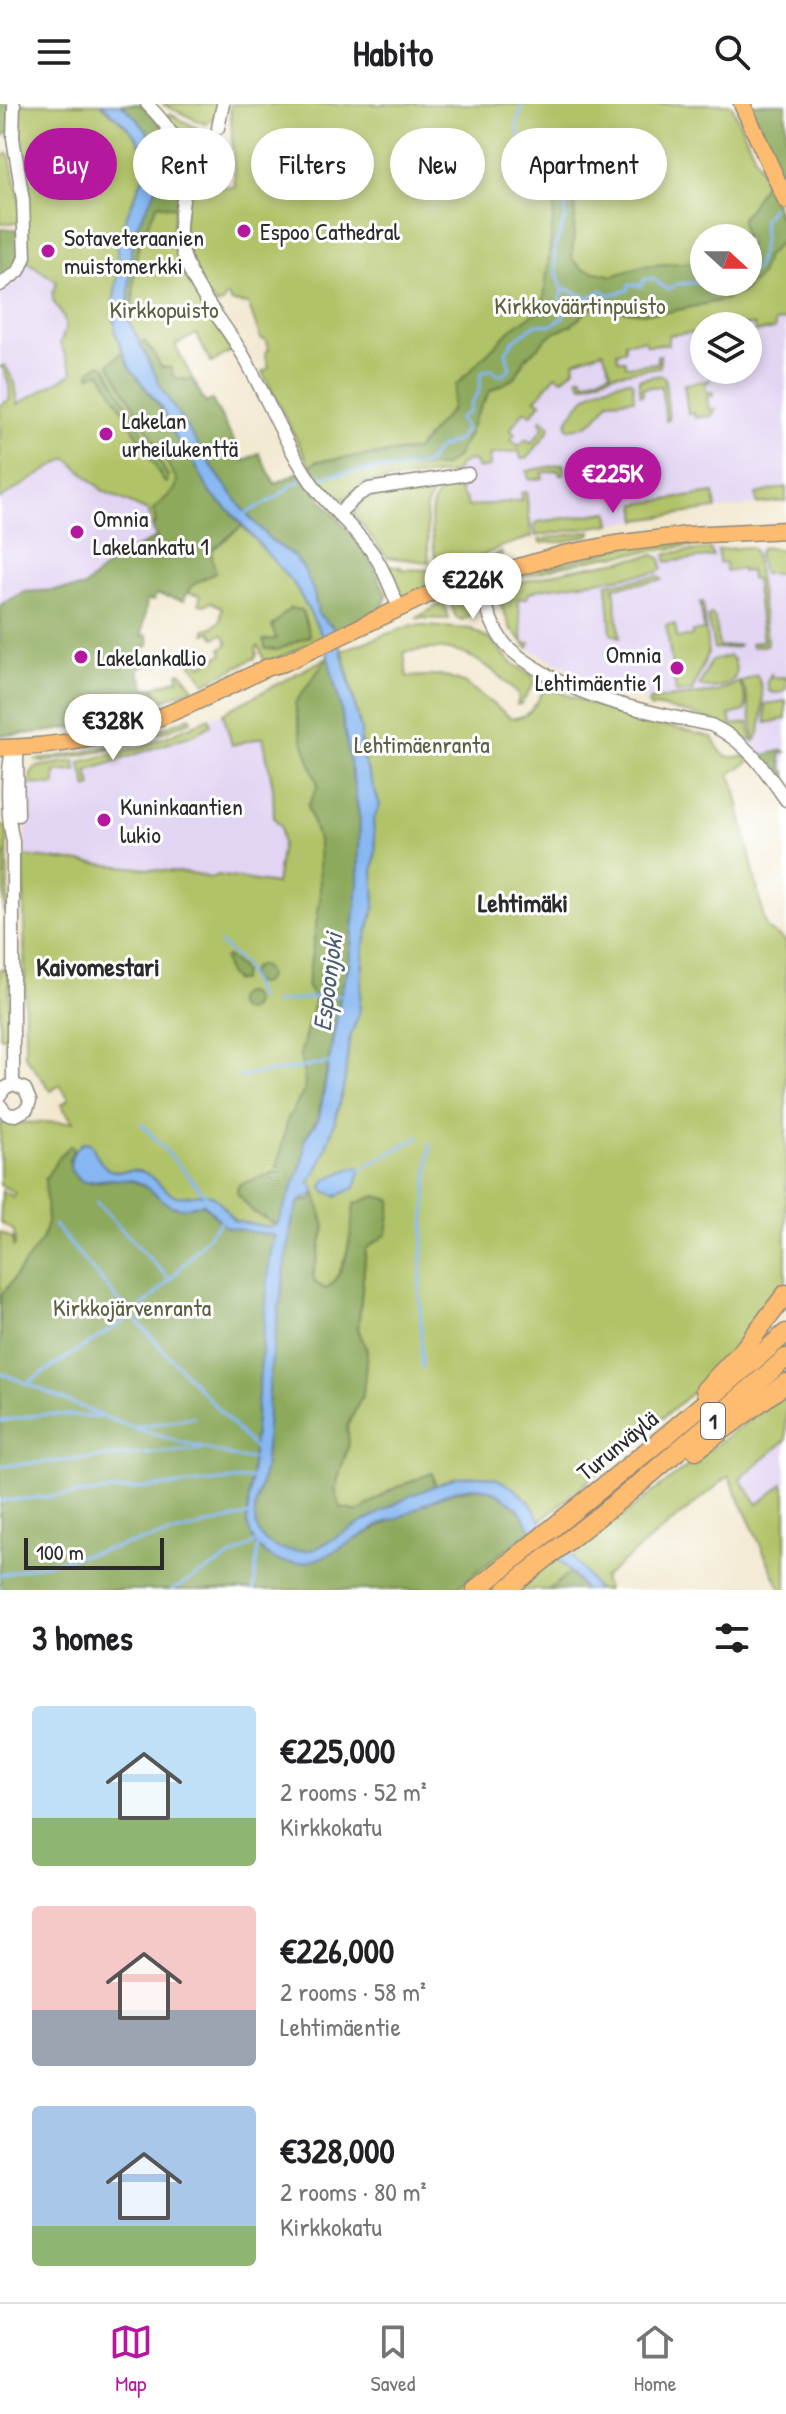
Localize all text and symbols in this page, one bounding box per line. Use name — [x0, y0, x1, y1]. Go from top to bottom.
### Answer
text: Habito — [353, 28, 433, 77]
icon: menu — [32, 30, 76, 74]
icon: search — [710, 30, 754, 74]
chip: Buy — [24, 128, 117, 200]
chip: Rent — [133, 128, 235, 200]
chip: Filters — [251, 128, 374, 200]
chip: New — [390, 128, 485, 200]
chip: Apartment — [501, 128, 667, 200]
place label: Espoo Cathedral — [260, 215, 400, 247]
place label: Sotaveteraanien muistomerkki — [64, 221, 204, 281]
marker: Espoo Cathedral — [235, 222, 253, 240]
north arrow — [690, 224, 762, 296]
map controls — [690, 224, 762, 384]
marker: Sotaveteraanien muistomerkki — [39, 242, 57, 260]
park label: Kirkkoväärtinpuisto — [494, 289, 666, 321]
park label: Kirkkopuisto — [109, 293, 219, 325]
button: layers — [690, 312, 762, 384]
place label: Lakelan urheilukenttä — [122, 404, 238, 464]
marker: Lakelan urheilukenttä — [97, 425, 115, 443]
pin: €225K — [557, 447, 669, 515]
text: €225K — [582, 455, 644, 490]
place label: Omnia Lakelankatu 1 — [93, 502, 209, 562]
marker: Omnia Lakelankatu 1 — [68, 523, 86, 541]
pin: €226K — [417, 553, 529, 621]
text: €226K — [443, 561, 503, 596]
place label: Omnia Lehtimäentie 1 — [535, 638, 661, 698]
place label: Lakelankallio — [97, 641, 207, 673]
marker: Lakelankallio — [72, 648, 90, 666]
marker: Omnia Lehtimäentie 1 — [668, 659, 686, 677]
pin: €328K — [57, 694, 169, 762]
text: €328K — [82, 702, 144, 737]
park label: Lehtimäenranta — [354, 728, 490, 760]
place label: Kuninkaantien lukio — [120, 790, 243, 850]
marker: Kuninkaantien lukio — [95, 811, 113, 829]
district label: Lehtimäki — [478, 885, 568, 920]
water label: Espoonjoki — [304, 929, 352, 1033]
district label: Kaivomestari — [36, 949, 160, 984]
park label: Kirkkojärvenranta — [53, 1291, 211, 1323]
street label: Turunväylä — [570, 1403, 664, 1487]
road number: 1 — [701, 1403, 725, 1439]
scale bar — [24, 1534, 164, 1570]
text: 100 m — [36, 1537, 84, 1567]
text: 3 homes — [32, 1615, 133, 1661]
icon: filters — [710, 1616, 754, 1660]
text: €225,000 — [280, 1728, 395, 1774]
icon: home — [96, 1738, 192, 1834]
text: 2 rooms · 52 m² — [280, 1774, 427, 1809]
text: Kirkkokatu — [280, 1809, 382, 1844]
text: €226,000 — [280, 1928, 394, 1974]
icon: home — [96, 1938, 192, 2034]
text: 2 rooms · 58 m² — [280, 1974, 426, 2009]
text: Lehtimäentie — [280, 2009, 401, 2044]
text: €328,000 — [280, 2128, 395, 2174]
icon: home — [96, 2138, 192, 2234]
text: 2 rooms · 80 m² — [280, 2174, 427, 2209]
text: Kirkkokatu — [280, 2209, 382, 2244]
tab: Map — [109, 2320, 153, 2398]
tab: Saved — [371, 2320, 415, 2398]
tab: Home — [633, 2320, 677, 2398]

